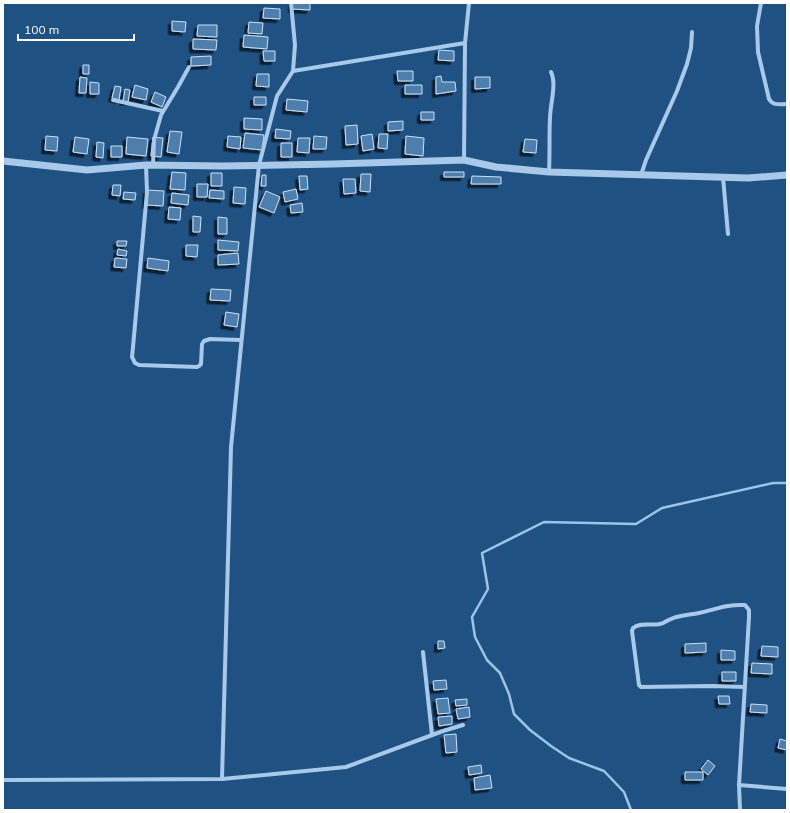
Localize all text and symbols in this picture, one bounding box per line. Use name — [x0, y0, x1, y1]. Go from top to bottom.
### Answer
scale bar — [18, 16, 134, 42]
text: 100 m — [24, 22, 59, 37]

